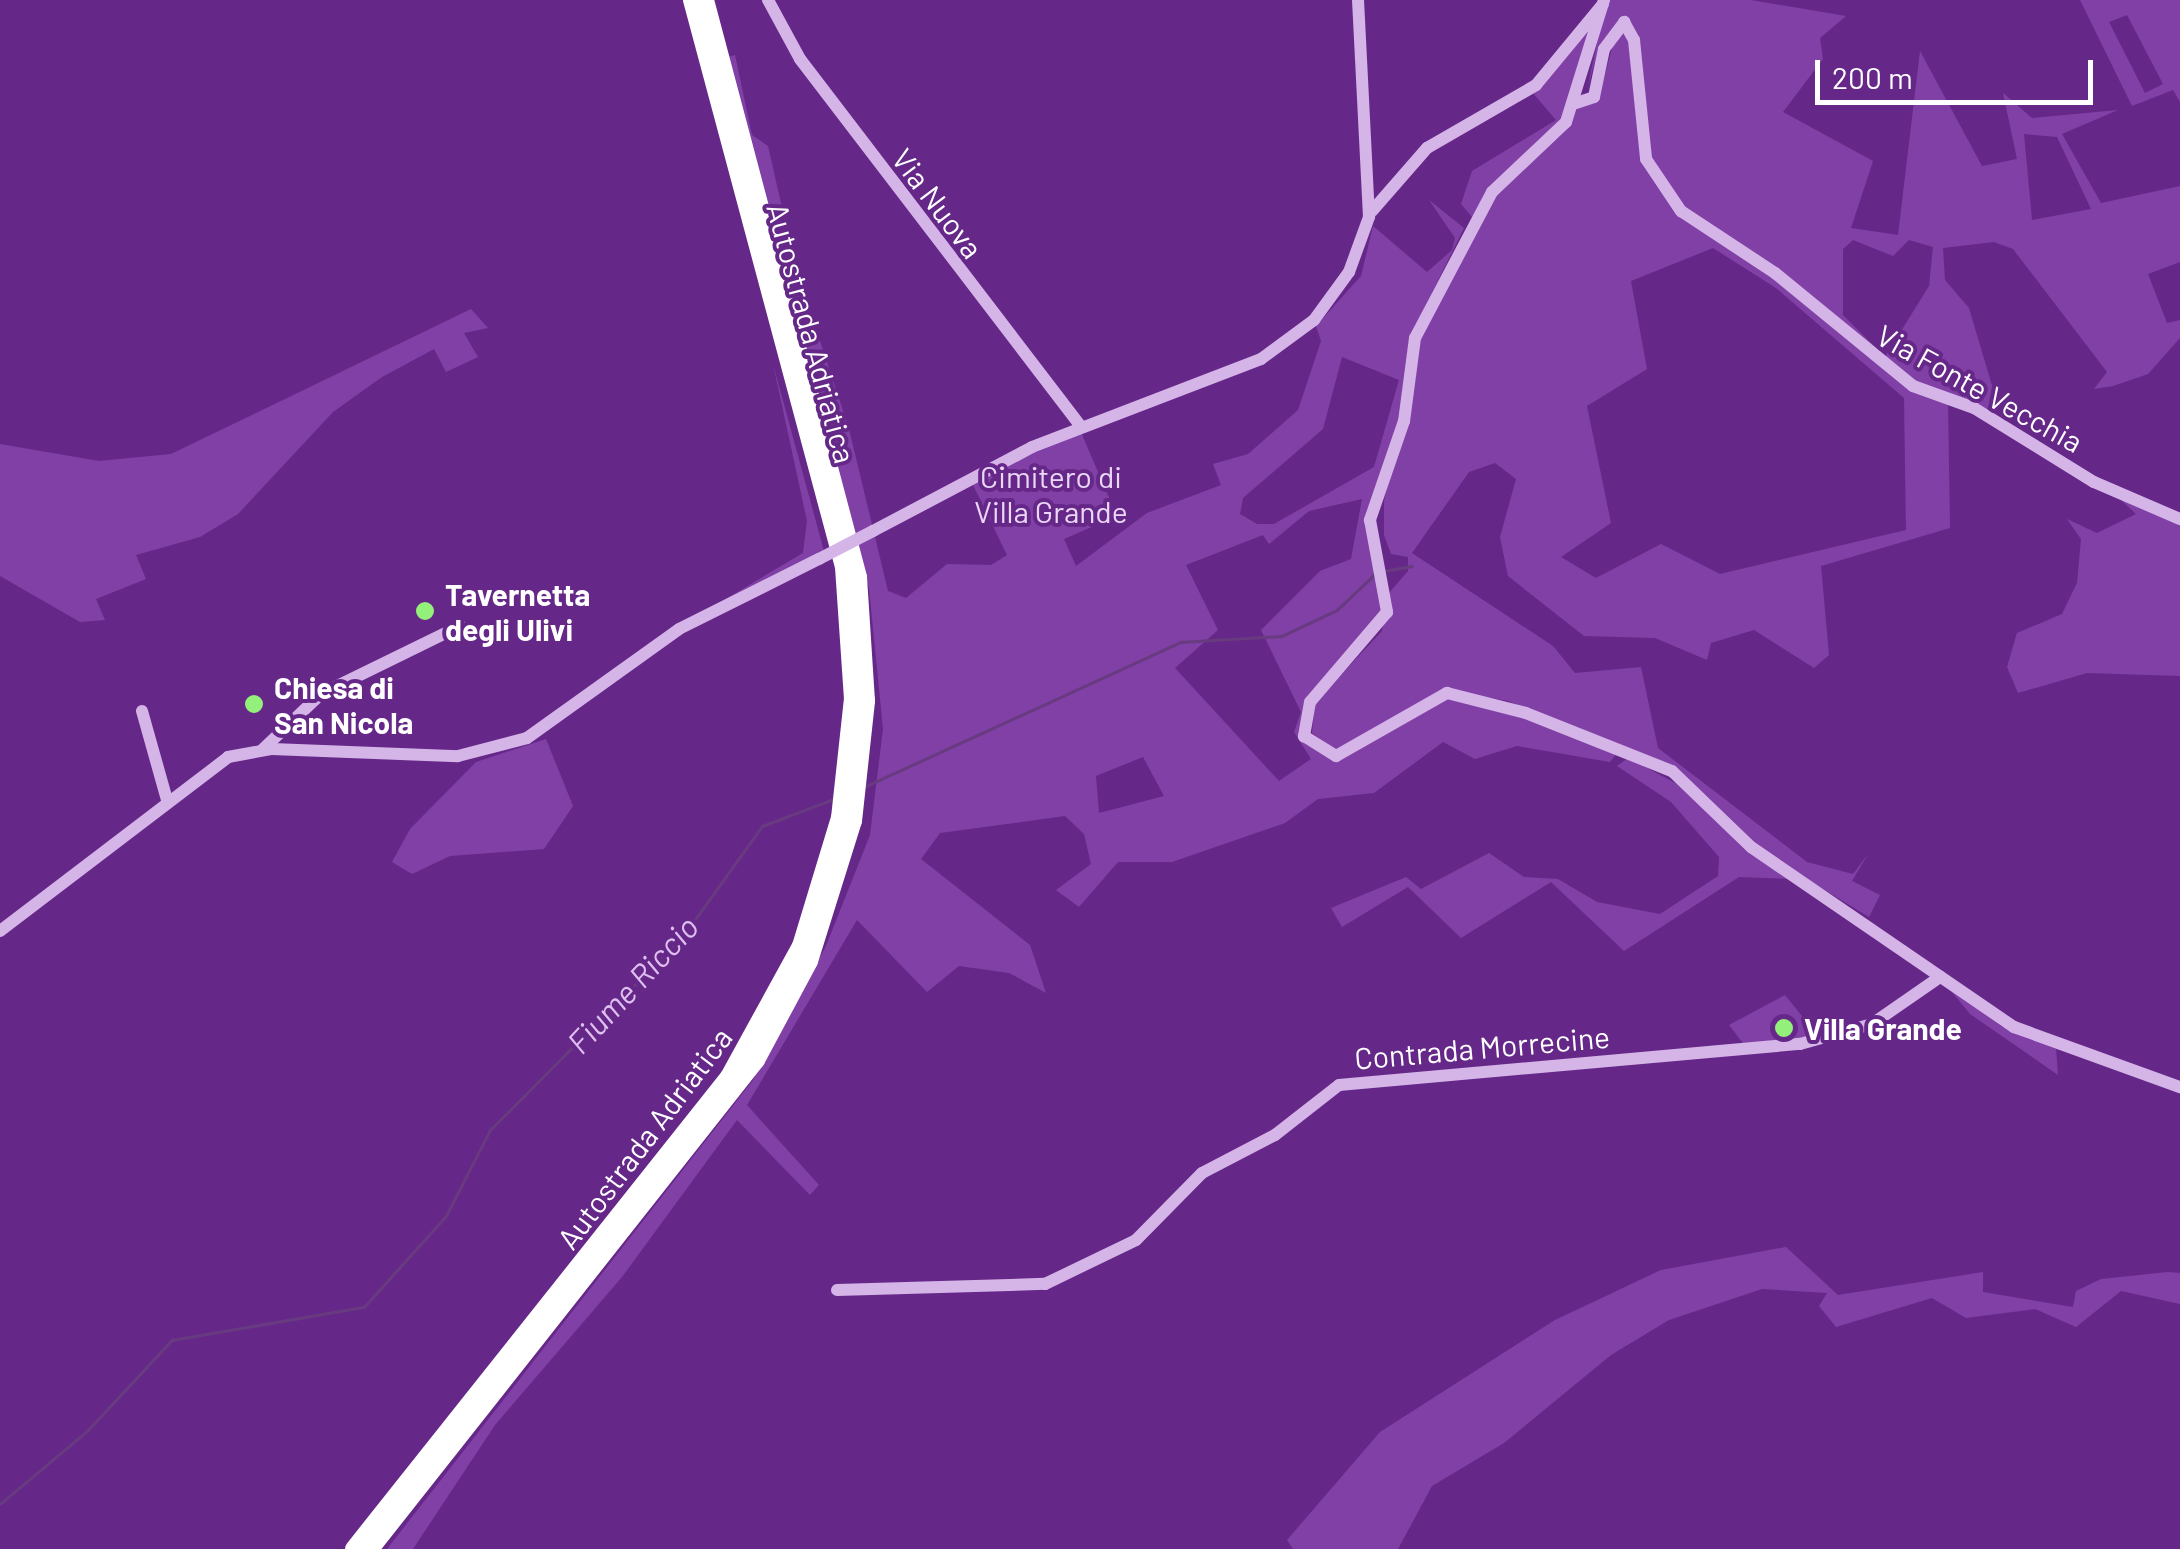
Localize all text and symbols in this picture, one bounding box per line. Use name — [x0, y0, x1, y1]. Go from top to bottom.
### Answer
scale bar — [1820, 40, 2098, 102]
text: 200 m — [1832, 59, 1913, 95]
street label: Via Nuova — [885, 141, 991, 265]
street label: Autostrada Adriatica — [760, 199, 864, 467]
street label: Via Fonte Vecchia — [1871, 317, 2089, 459]
park label: Cimitero di Villa Grande — [974, 458, 1128, 528]
place label: Tavernetta degli Ulivi — [445, 576, 590, 646]
marker: Tavernetta degli Ulivi — [414, 600, 436, 622]
place label: Chiesa di San Nicola — [274, 669, 413, 740]
marker: Chiesa di San Nicola — [243, 693, 265, 715]
water label: Fiume Riccio — [558, 907, 706, 1061]
place label: Villa Grande — [1804, 1010, 1962, 1046]
marker: Villa Grande — [1773, 1017, 1795, 1039]
street label: Contrada Morrecine — [1353, 1018, 1611, 1076]
street label: Autostrada Adriatica — [549, 1020, 739, 1256]

